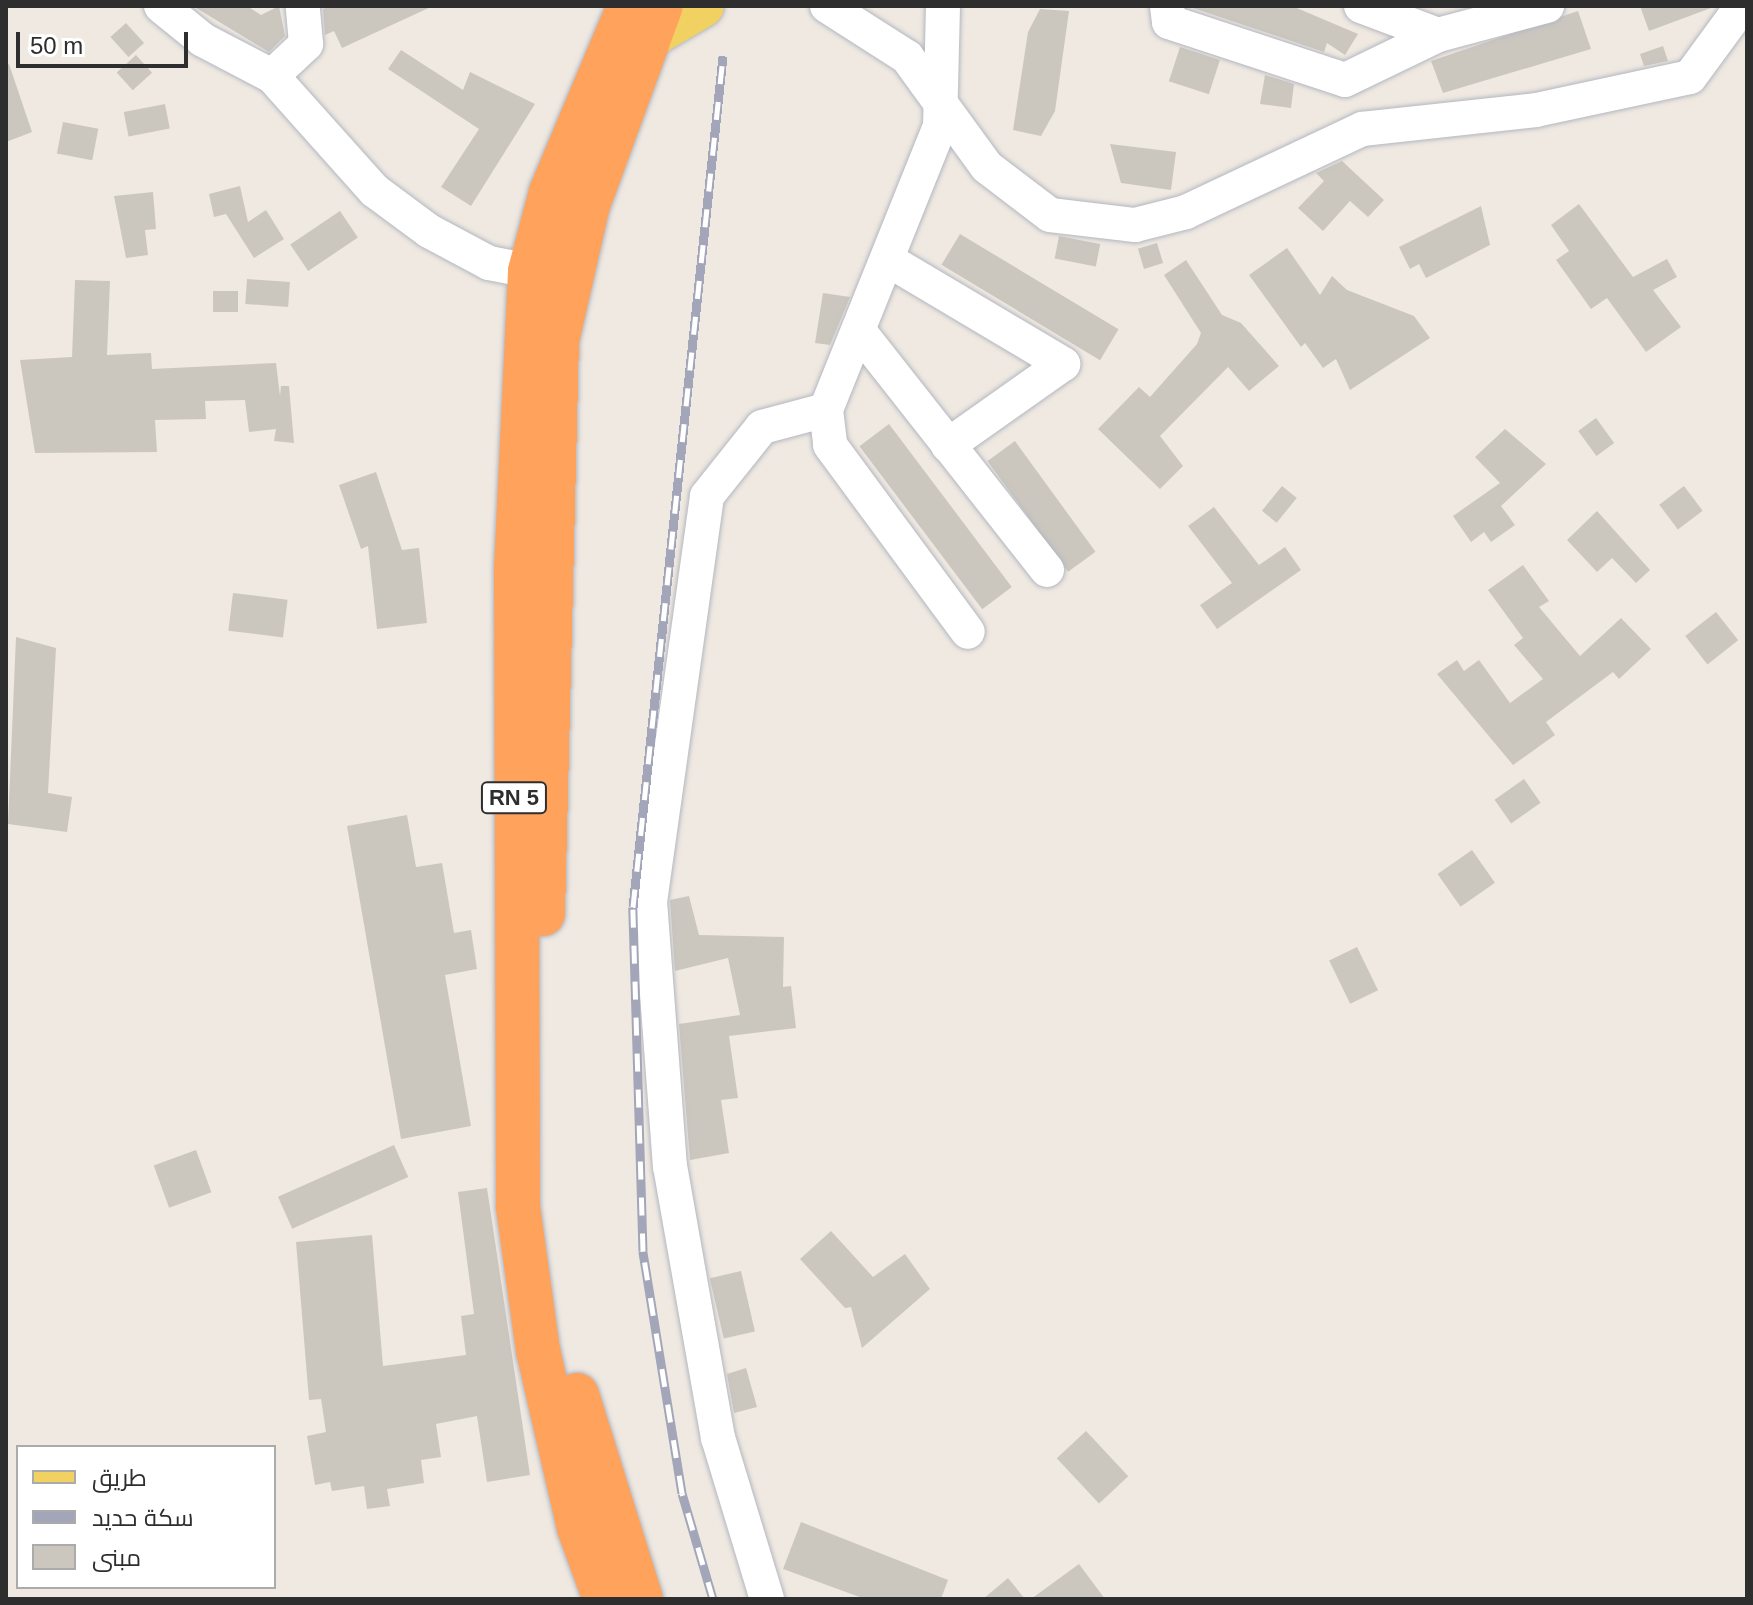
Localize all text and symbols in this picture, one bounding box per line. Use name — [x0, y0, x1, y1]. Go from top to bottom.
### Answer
scale bar — [20, 16, 192, 66]
text: 50 m — [30, 32, 83, 59]
road number: RN 5 — [480, 780, 548, 816]
legend — [16, 1445, 276, 1589]
text: طريق — [92, 1464, 147, 1491]
text: سكة حديد — [92, 1504, 194, 1531]
text: مبنى — [92, 1544, 141, 1571]

